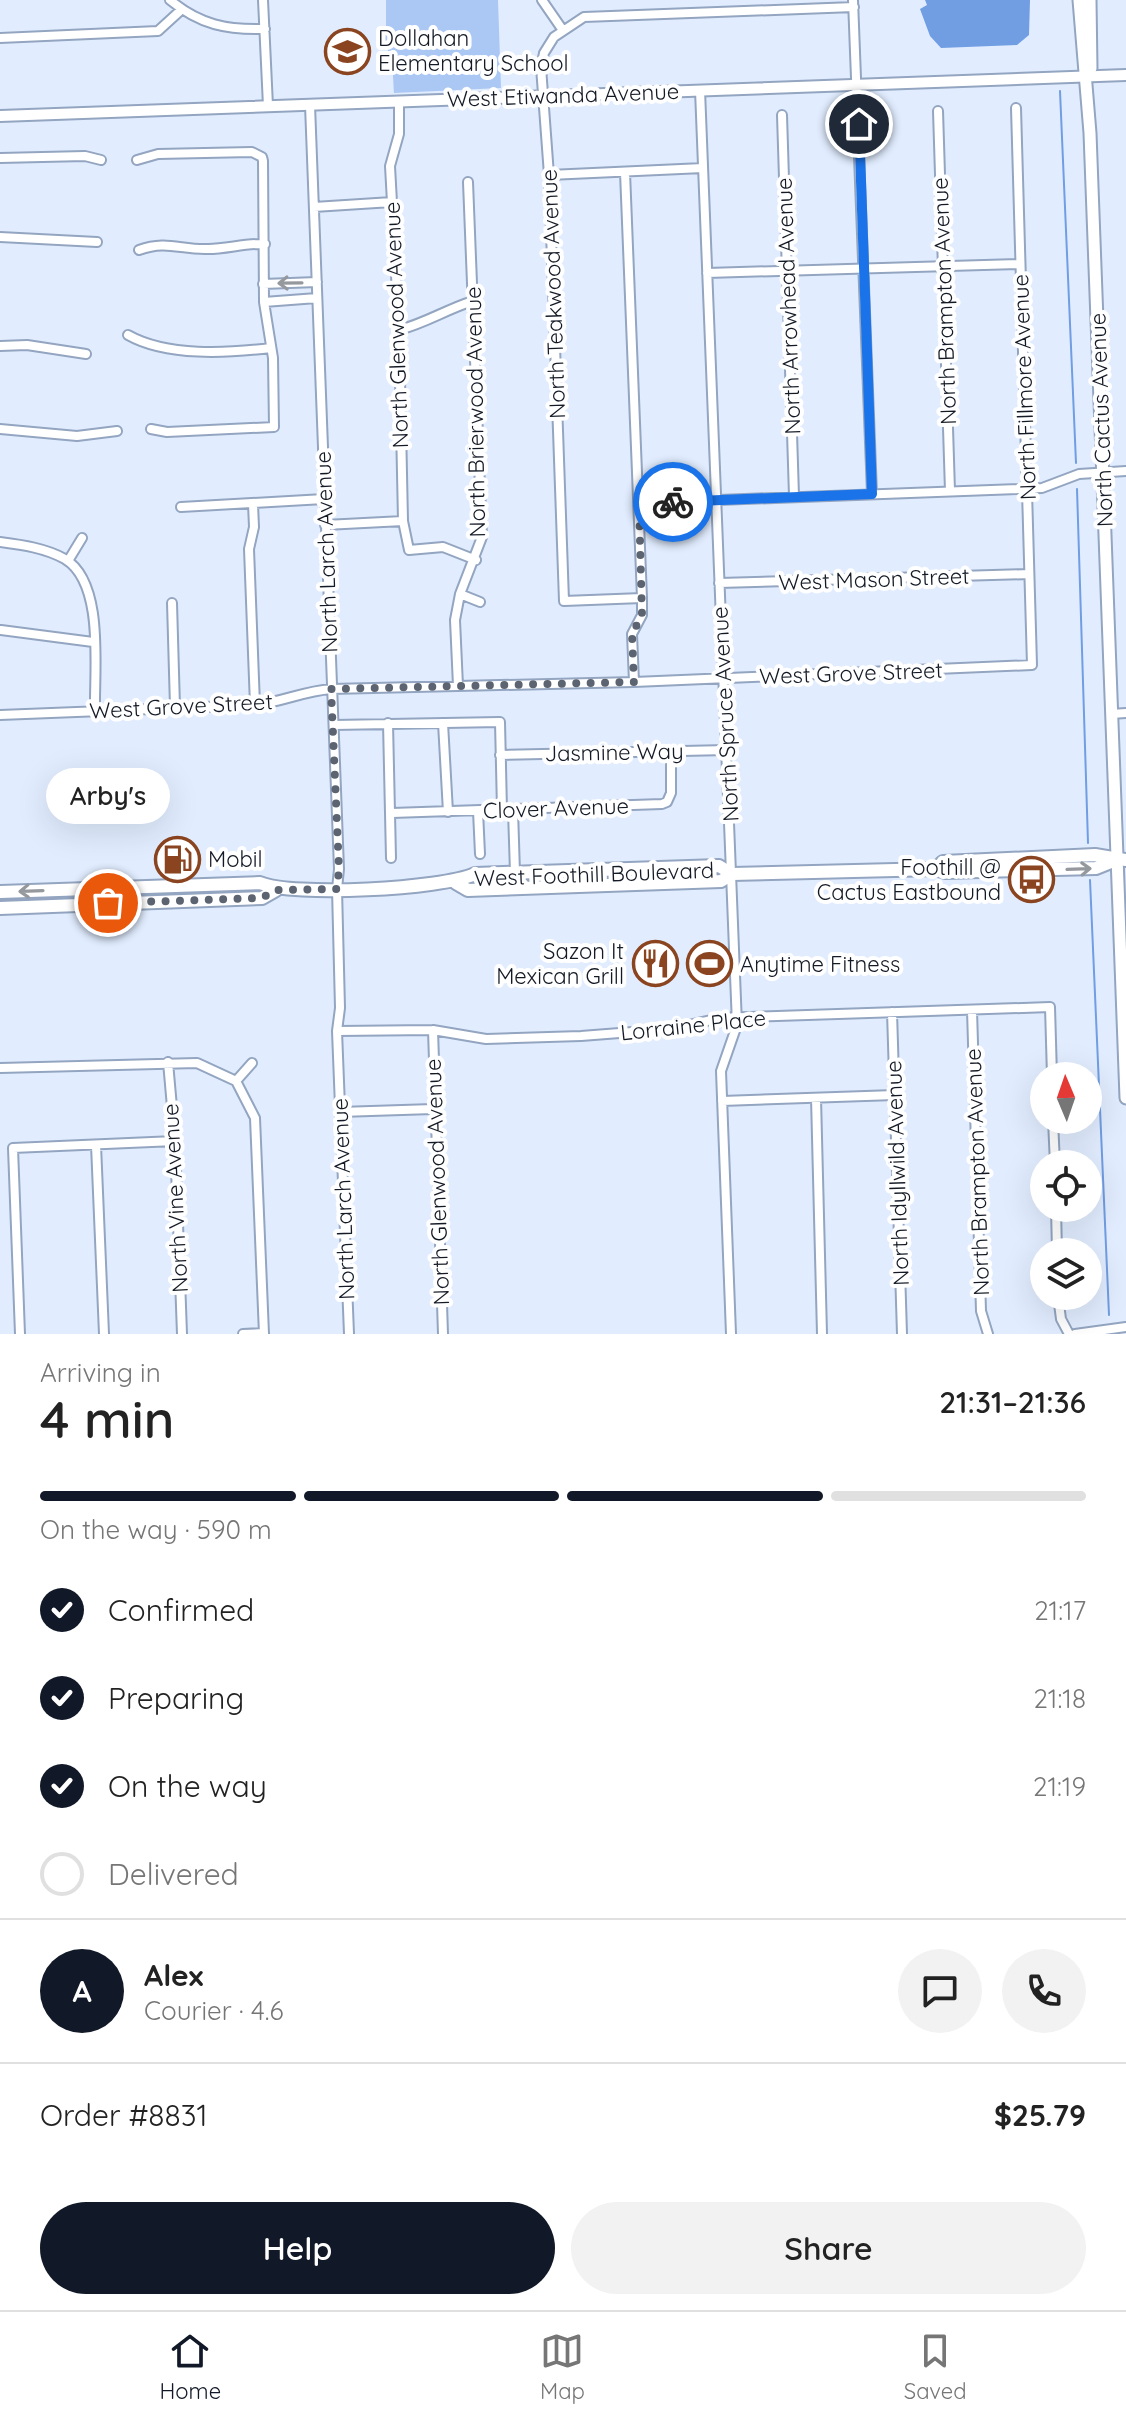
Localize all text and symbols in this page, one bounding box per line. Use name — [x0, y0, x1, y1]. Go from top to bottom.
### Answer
place label: Dollahan Elementary School — [378, 24, 569, 77]
school or university icon: Dollahan Elementary School — [323, 27, 371, 75]
street label: West Etiwanda Avenue — [446, 77, 680, 113]
pin — [825, 90, 893, 158]
icon: home — [837, 102, 881, 146]
street label: North Teakwood Avenue — [535, 169, 571, 419]
street label: North Arrowhead Avenue — [770, 177, 806, 435]
street label: North Brampton Avenue — [926, 177, 962, 425]
street label: North Glenwood Avenue — [378, 201, 414, 449]
street label: North Fillmore Avenue — [1006, 274, 1042, 500]
one-way arrow — [277, 275, 304, 291]
street label: North Brierwood Avenue — [459, 286, 491, 538]
street label: North Cactus Avenue — [1083, 312, 1119, 528]
street label: North Larch Avenue — [308, 451, 344, 653]
courier — [633, 462, 713, 542]
icon: bike — [651, 480, 695, 524]
street label: West Mason Street — [778, 562, 970, 596]
street label: North Spruce Avenue — [705, 606, 745, 822]
street label: West Grove Street — [759, 656, 943, 690]
street label: West Grove Street — [89, 687, 273, 725]
street label: Jasmine Way — [544, 737, 684, 767]
callout: Arby's — [46, 767, 170, 823]
text: Arby's — [70, 779, 146, 812]
street label: Clover Avenue — [483, 791, 629, 825]
fuel station icon: Mobil — [153, 835, 201, 883]
place label: Mobil — [208, 845, 263, 873]
place label: Foothill @ Cactus Eastbound — [817, 853, 1001, 906]
street label: West Foothill Boulevard — [474, 856, 714, 892]
bus stop icon: Foothill @ Cactus Eastbound — [1008, 856, 1056, 904]
one-way arrow — [1065, 861, 1092, 876]
pin — [74, 869, 142, 937]
icon: bag — [86, 881, 130, 925]
one-way arrow — [18, 884, 45, 899]
place label: Sazon It Mexican Grill — [496, 937, 624, 990]
restaurant icon: Sazon It Mexican Grill — [631, 940, 679, 988]
sports icon: Anytime Fitness — [685, 940, 733, 988]
place label: Anytime Fitness — [740, 950, 900, 978]
street label: Lorraine Place — [619, 1003, 767, 1047]
street label: North Brampton Avenue — [959, 1048, 995, 1296]
street label: North Glenwood Avenue — [419, 1058, 455, 1306]
street label: North Idyllwild Avenue — [879, 1060, 915, 1286]
north arrow — [1030, 1062, 1102, 1134]
map controls — [1030, 1062, 1102, 1310]
street label: North Larch Avenue — [325, 1098, 361, 1300]
street label: North Vine Avenue — [156, 1103, 194, 1293]
button: locate — [1030, 1150, 1102, 1222]
button: layers — [1030, 1238, 1102, 1310]
text: Arriving in — [40, 1356, 161, 1389]
text: 21:31–21:36 — [939, 1383, 1086, 1421]
text: 4 min — [40, 1386, 174, 1451]
text: On the way · 590 m — [40, 1513, 272, 1546]
icon: check — [40, 1588, 84, 1632]
text: Confirmed — [108, 1591, 254, 1629]
text: 21:17 — [1034, 1594, 1086, 1627]
icon: check — [40, 1676, 84, 1720]
text: Preparing — [108, 1679, 244, 1717]
text: 21:18 — [1033, 1682, 1086, 1715]
icon: check — [40, 1764, 84, 1808]
text: On the way — [108, 1767, 267, 1805]
text: 21:19 — [1033, 1770, 1086, 1803]
text: Delivered — [108, 1855, 239, 1893]
button: chat — [898, 1949, 982, 2033]
button: phone — [1002, 1949, 1086, 2033]
text: Alex — [144, 1956, 203, 1994]
text: A — [72, 1972, 92, 2010]
text: Courier · 4.6 — [144, 1994, 283, 2027]
text: Order #8831 — [40, 2096, 208, 2134]
text: $25.79 — [994, 2096, 1086, 2134]
button: Help — [40, 2202, 555, 2294]
button: Share — [571, 2202, 1086, 2294]
tab: Home — [159, 2329, 221, 2405]
tab: Map — [540, 2329, 585, 2405]
tab: Saved — [904, 2329, 967, 2405]

